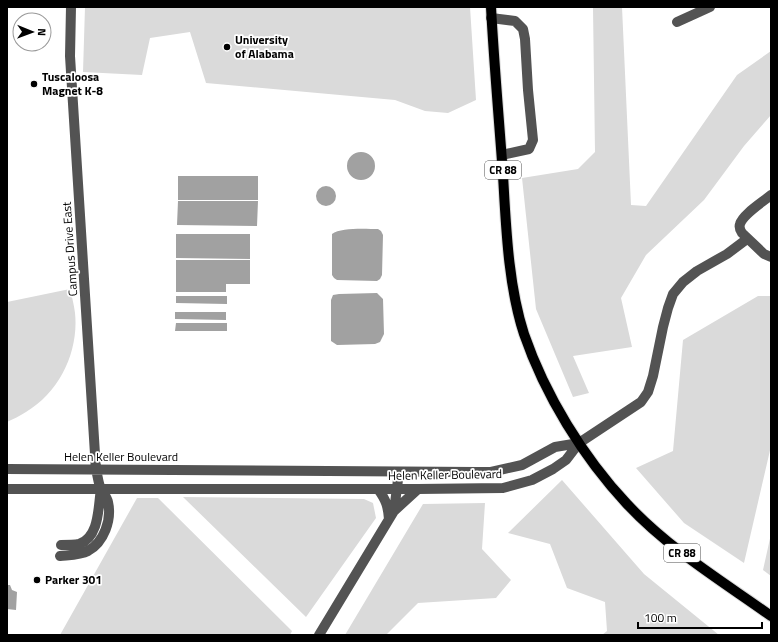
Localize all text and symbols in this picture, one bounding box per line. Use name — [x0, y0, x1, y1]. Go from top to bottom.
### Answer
north arrow — [12, 12, 52, 52]
text: N — [34, 28, 50, 36]
place label: University of Alabama — [235, 30, 294, 63]
marker: University of Alabama — [222, 42, 232, 52]
place label: Tuscaloosa Magnet K-8 — [42, 67, 103, 100]
marker: Tuscaloosa Magnet K-8 — [29, 79, 39, 89]
road number: CR 88 — [485, 161, 521, 179]
street label: Campus Drive East — [57, 200, 82, 297]
street label: Helen Keller Boulevard — [64, 447, 178, 466]
street label: Helen Keller Boulevard — [388, 464, 502, 485]
road number: CR 88 — [664, 544, 700, 562]
place label: Parker 301 — [45, 570, 102, 589]
marker: Parker 301 — [32, 575, 42, 585]
scale bar — [638, 604, 762, 630]
text: 100 m — [644, 608, 677, 627]

